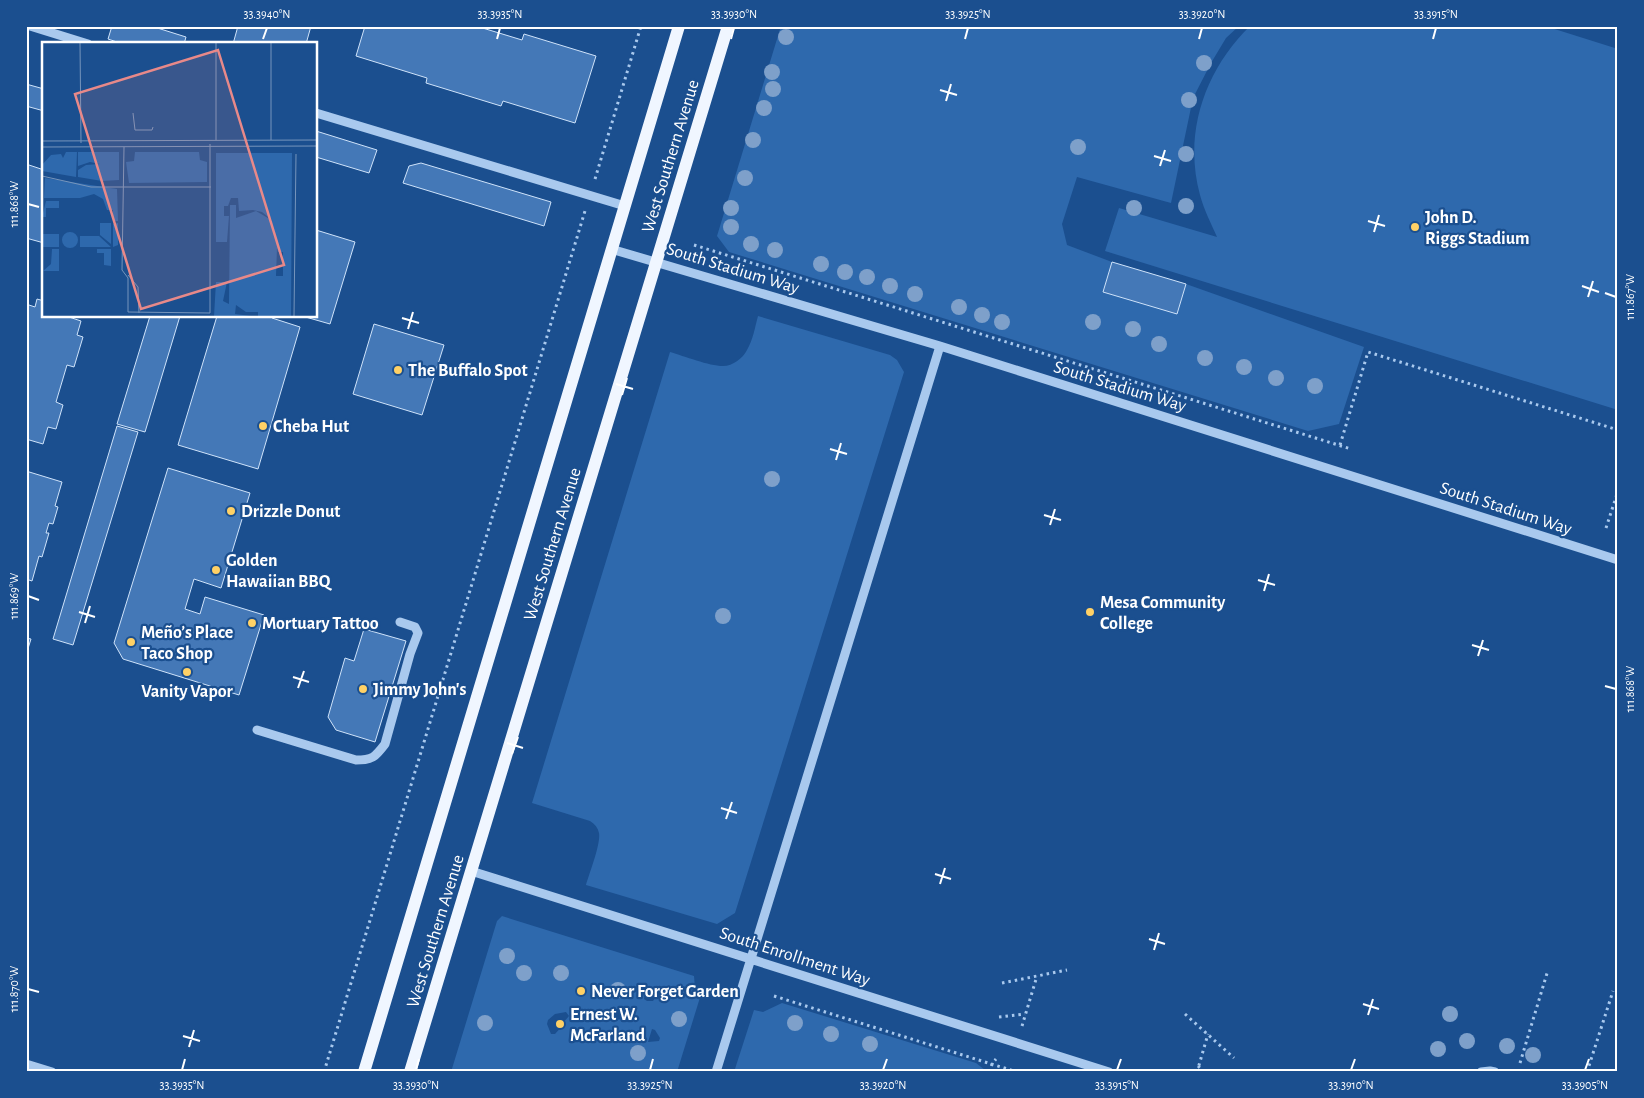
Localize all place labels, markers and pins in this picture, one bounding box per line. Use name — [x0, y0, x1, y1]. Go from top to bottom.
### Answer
place label: John D. Riggs Stadium — [1425, 209, 1530, 248]
marker: John D. Riggs Stadium — [1409, 221, 1421, 233]
place label: The Buffalo Spot — [408, 362, 527, 380]
marker: The Buffalo Spot — [392, 364, 404, 376]
place label: Cheba Hut — [273, 418, 349, 436]
marker: Cheba Hut — [257, 420, 269, 432]
place label: Drizzle Donut — [241, 503, 340, 521]
marker: Drizzle Donut — [225, 505, 237, 517]
place label: Golden Hawaiian BBQ — [226, 552, 333, 591]
marker: Golden Hawaiian BBQ — [210, 564, 222, 576]
place label: Mesa Community College — [1100, 594, 1226, 633]
marker: Mesa Community College — [1084, 606, 1096, 618]
place label: Mortuary Tattoo — [262, 615, 379, 633]
marker: Mortuary Tattoo — [246, 617, 258, 629]
place label: Meño’s Place Taco Shop — [141, 624, 233, 663]
marker: Meño’s Place Taco Shop — [125, 636, 137, 648]
marker: Vanity Vapor — [181, 666, 193, 678]
place label: Jimmy John's — [373, 681, 466, 699]
place label: Vanity Vapor — [141, 683, 234, 701]
marker: Jimmy John's — [357, 683, 369, 695]
place label: Never Forget Garden — [591, 983, 739, 1001]
marker: Never Forget Garden — [575, 985, 587, 997]
place label: Ernest W. McFarland — [570, 1006, 646, 1045]
marker: Ernest W. McFarland — [554, 1018, 566, 1030]

